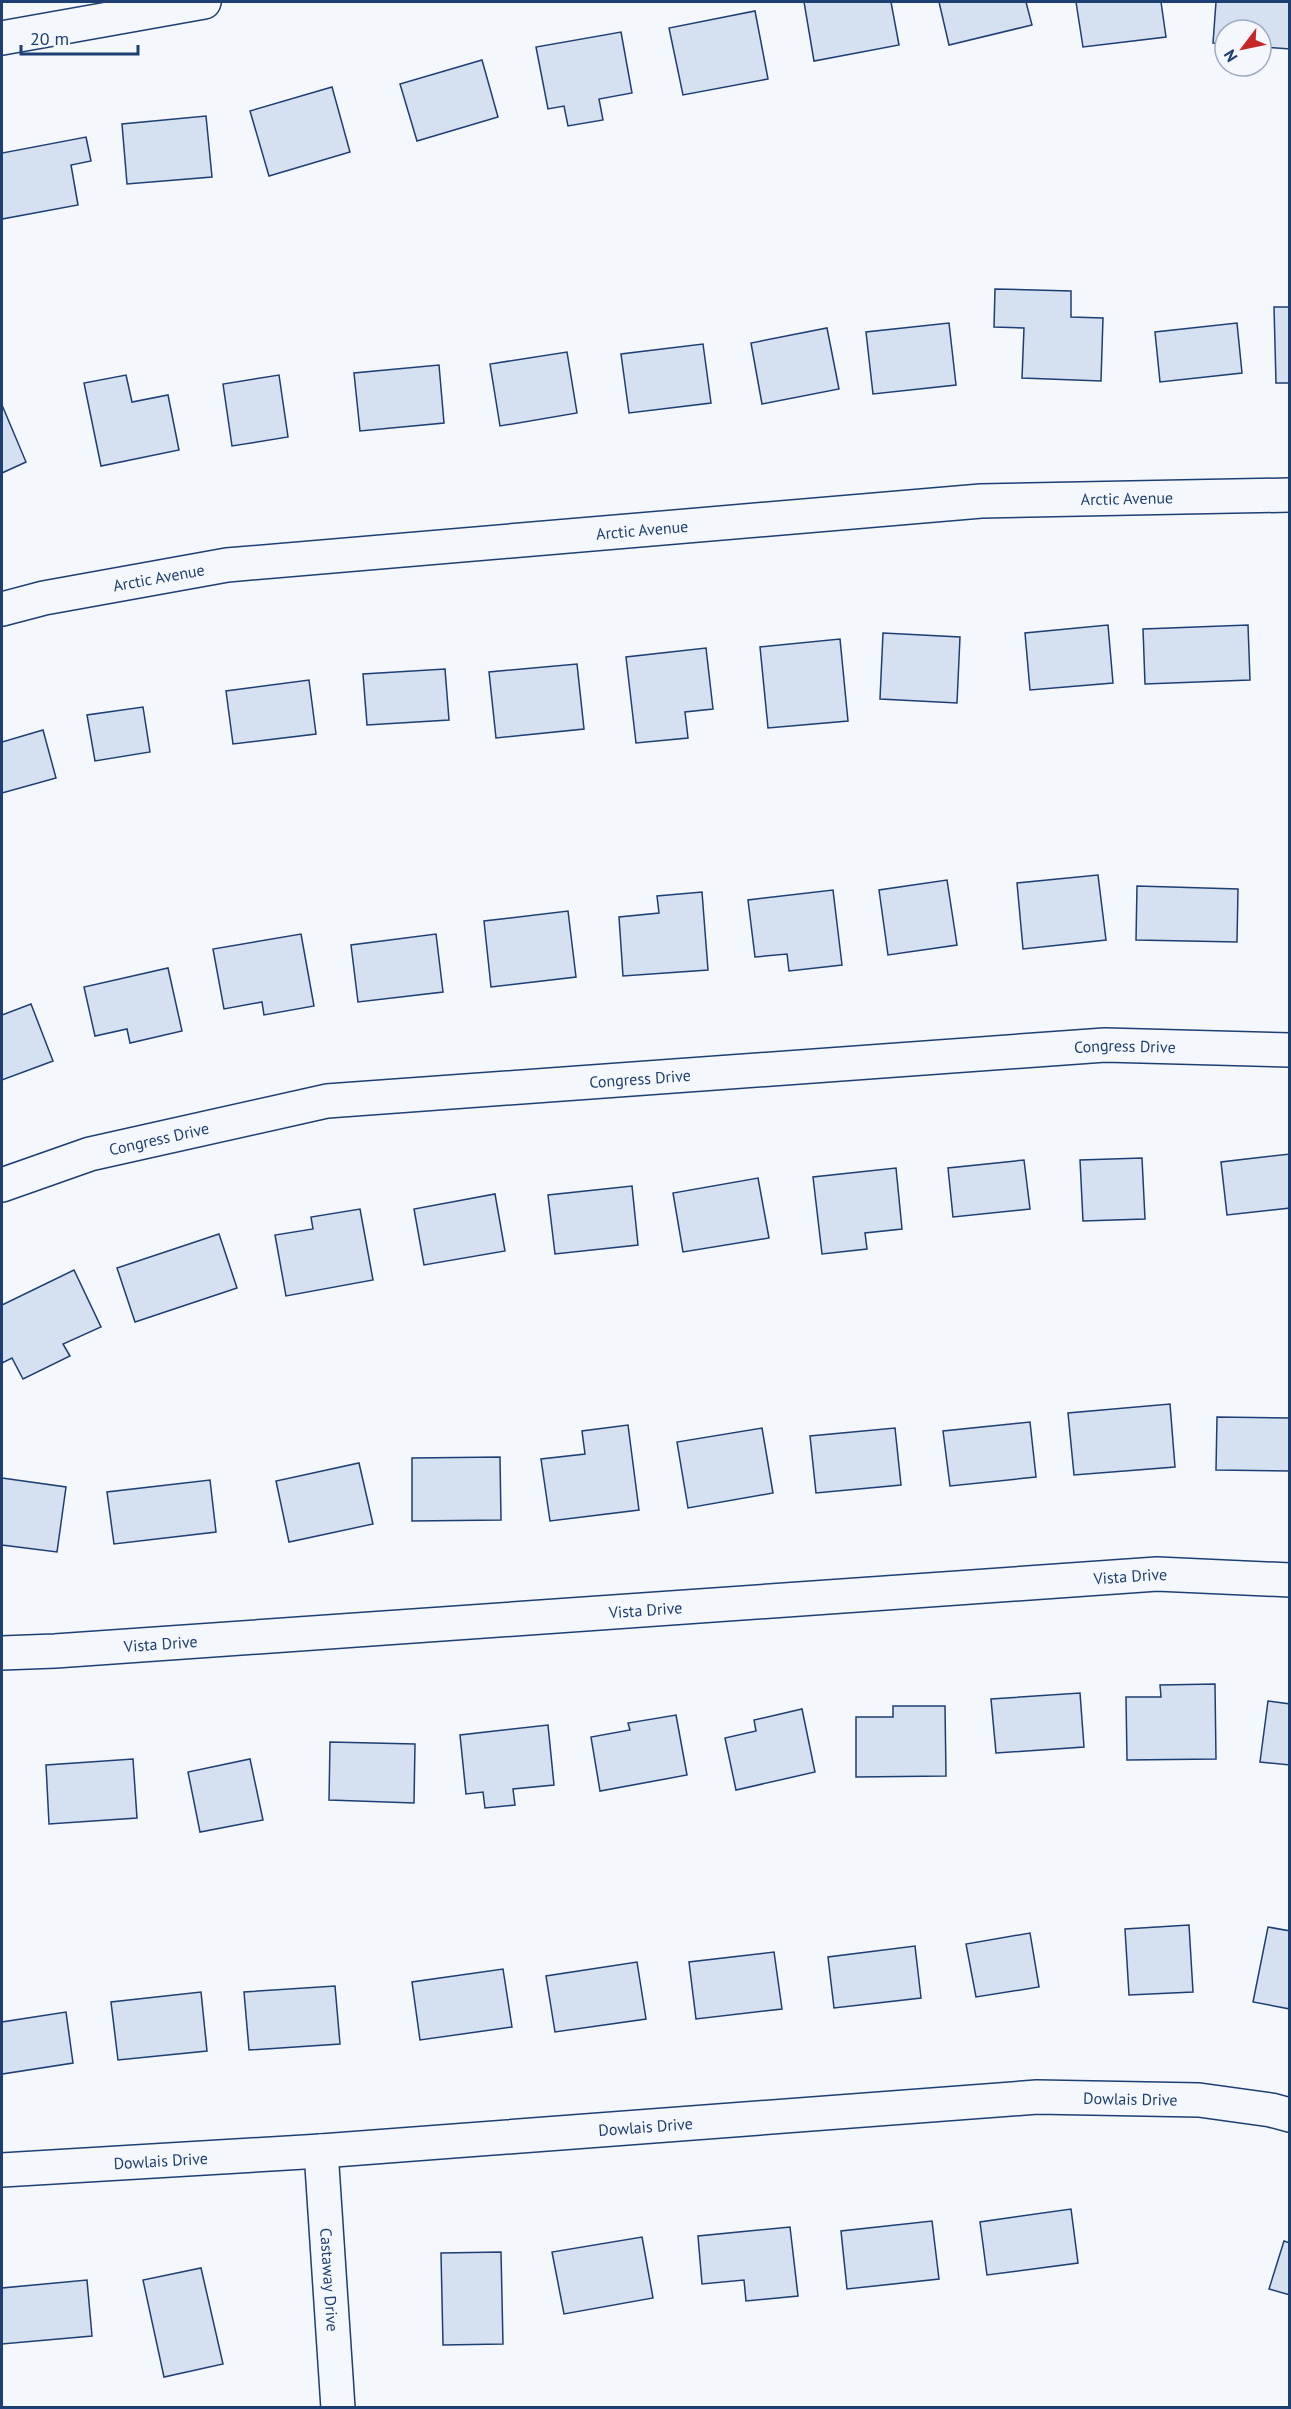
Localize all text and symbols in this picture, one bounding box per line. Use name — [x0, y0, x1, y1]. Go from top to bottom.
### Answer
scale bar — [21, 18, 138, 56]
north arrow — [1213, 18, 1273, 78]
text: 20 m — [30, 27, 69, 50]
text: N — [1219, 46, 1242, 66]
street label: Arctic Avenue — [1080, 487, 1173, 509]
street label: Arctic Avenue — [595, 516, 689, 544]
street label: Arctic Avenue — [111, 559, 206, 595]
street label: Congress Drive — [1073, 1035, 1176, 1057]
street label: Congress Drive — [589, 1065, 692, 1092]
street label: Congress Drive — [107, 1118, 211, 1159]
street label: Vista Drive — [1092, 1564, 1168, 1588]
street label: Vista Drive — [607, 1597, 683, 1622]
street label: Vista Drive — [122, 1631, 198, 1656]
street label: Dowlais Drive — [1083, 2088, 1178, 2110]
street label: Dowlais Drive — [598, 2113, 693, 2140]
street label: Dowlais Drive — [113, 2148, 208, 2173]
street label: Castaway Drive — [316, 2227, 343, 2332]

